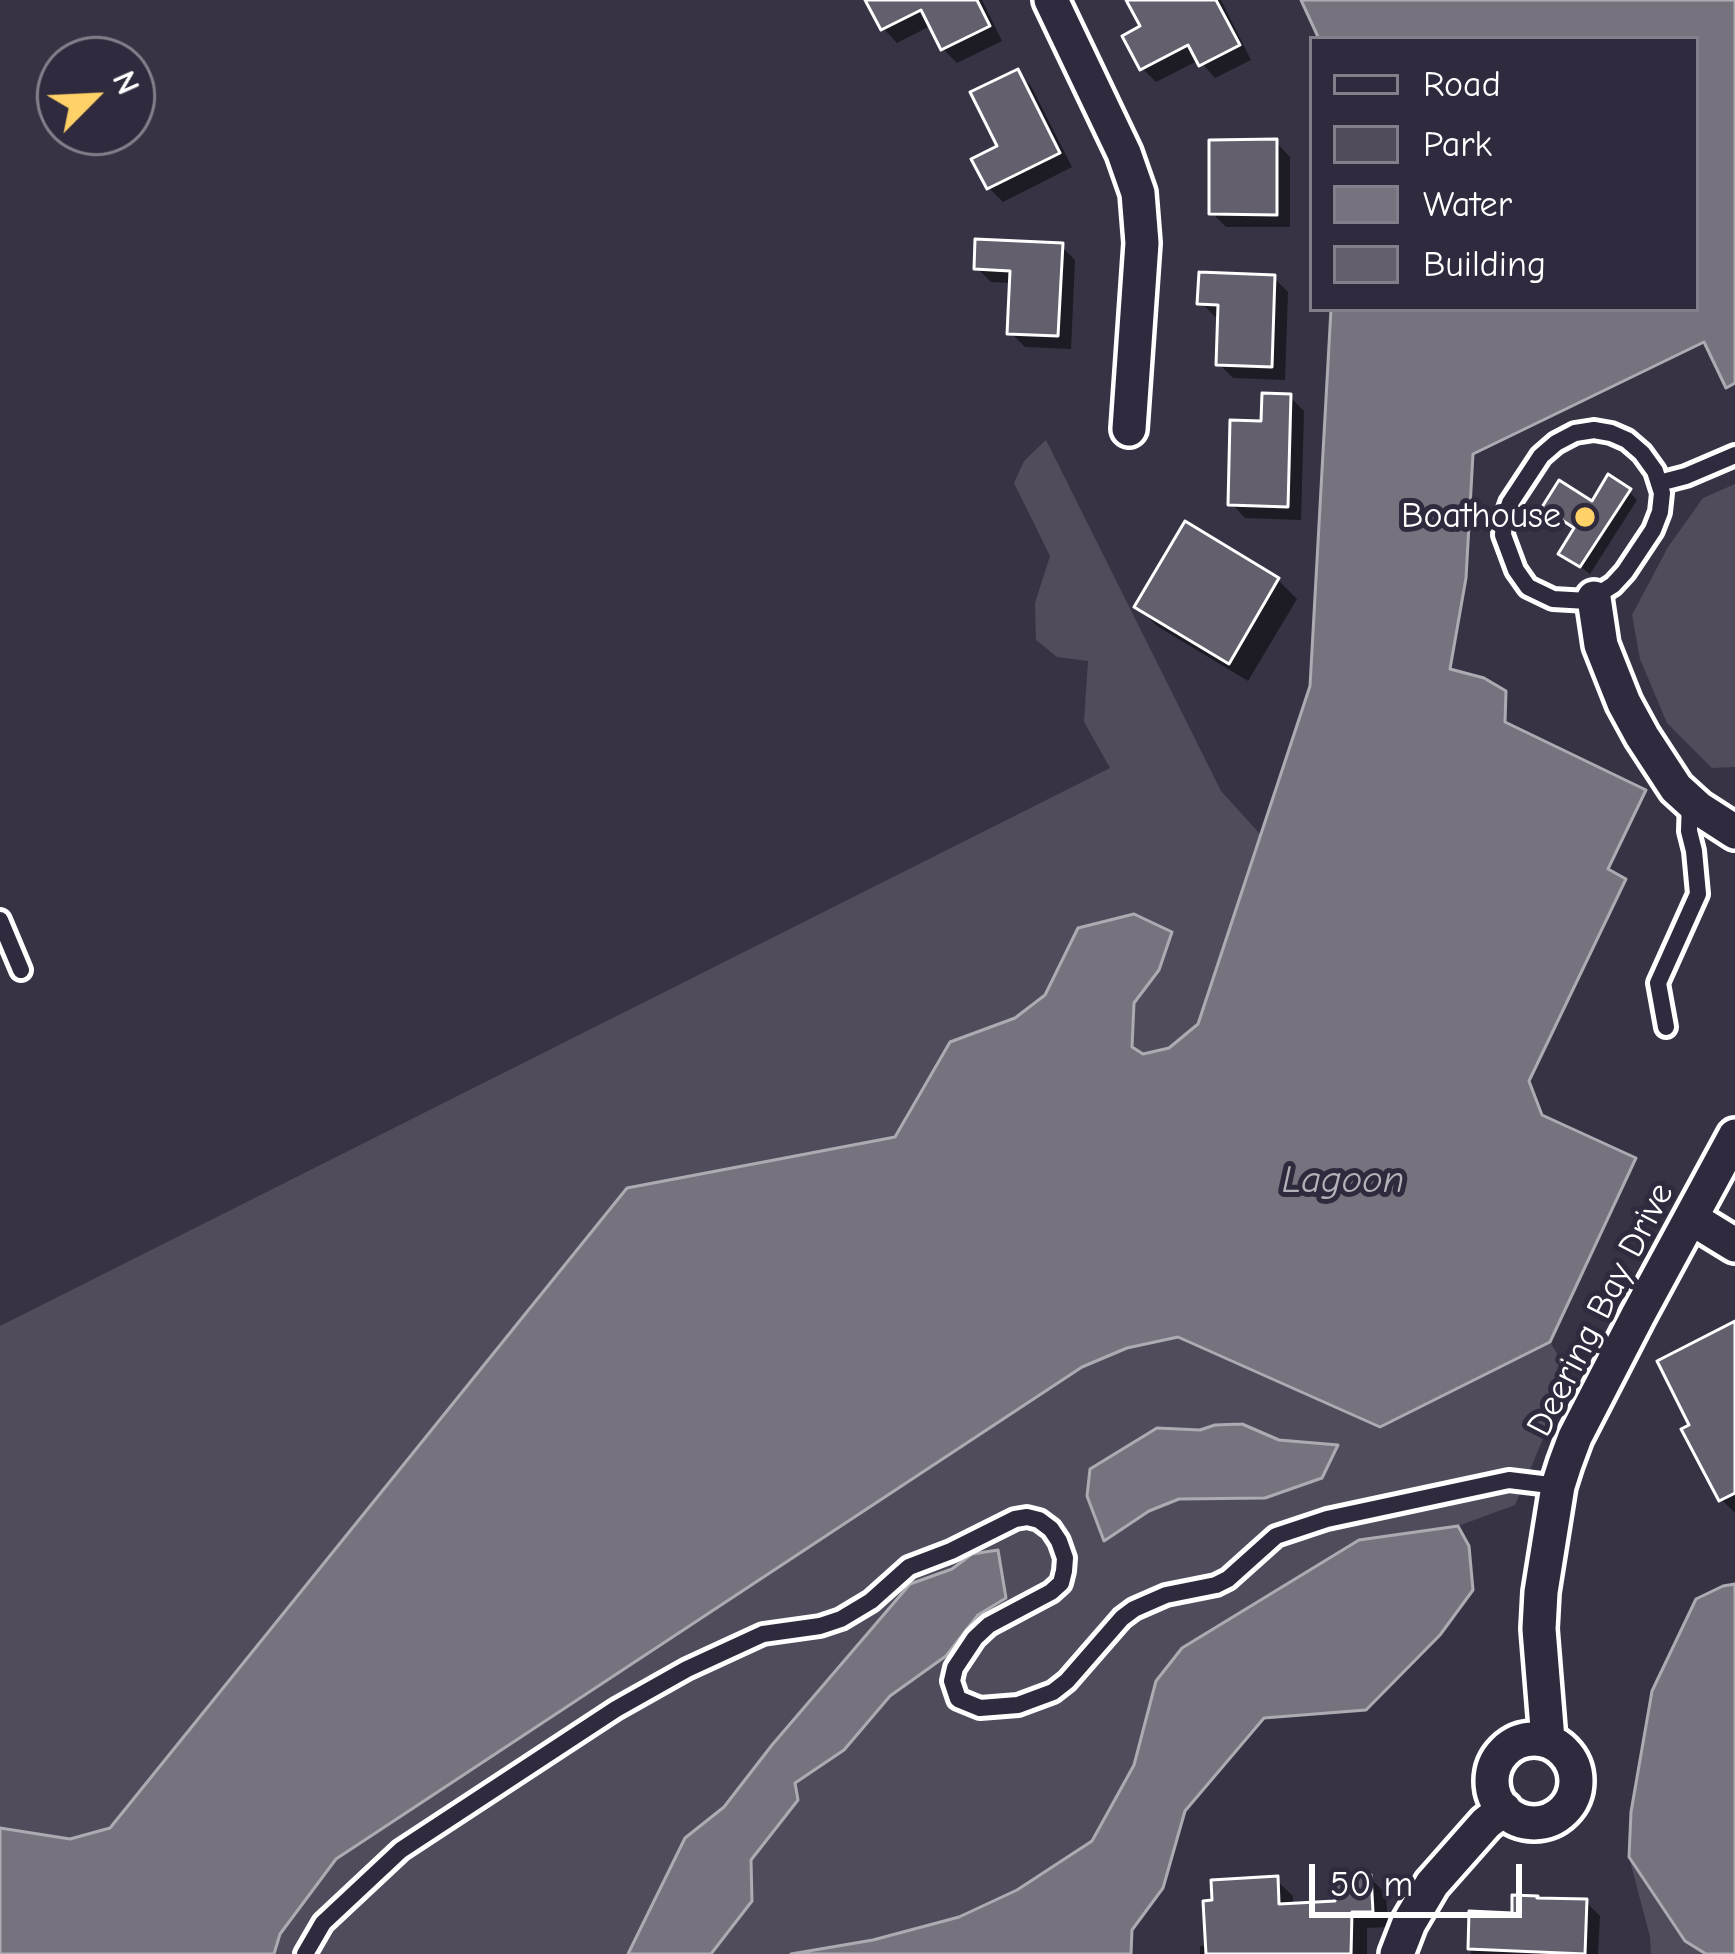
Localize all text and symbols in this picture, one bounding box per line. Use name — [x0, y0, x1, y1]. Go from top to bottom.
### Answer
north arrow — [36, 36, 156, 156]
legend — [1309, 36, 1699, 312]
text: Road — [1423, 64, 1501, 105]
text: N — [104, 65, 148, 100]
text: Park — [1423, 124, 1492, 165]
text: Water — [1423, 184, 1512, 225]
text: Building — [1423, 244, 1546, 285]
place label: Boathouse — [1401, 495, 1561, 539]
marker: Boathouse — [1572, 504, 1598, 530]
water label: Lagoon — [1282, 1158, 1404, 1204]
street label: Deering Bay Drive — [1518, 1176, 1684, 1444]
scale bar — [1315, 1840, 1528, 1914]
text: 50 m — [1330, 1864, 1413, 1905]

